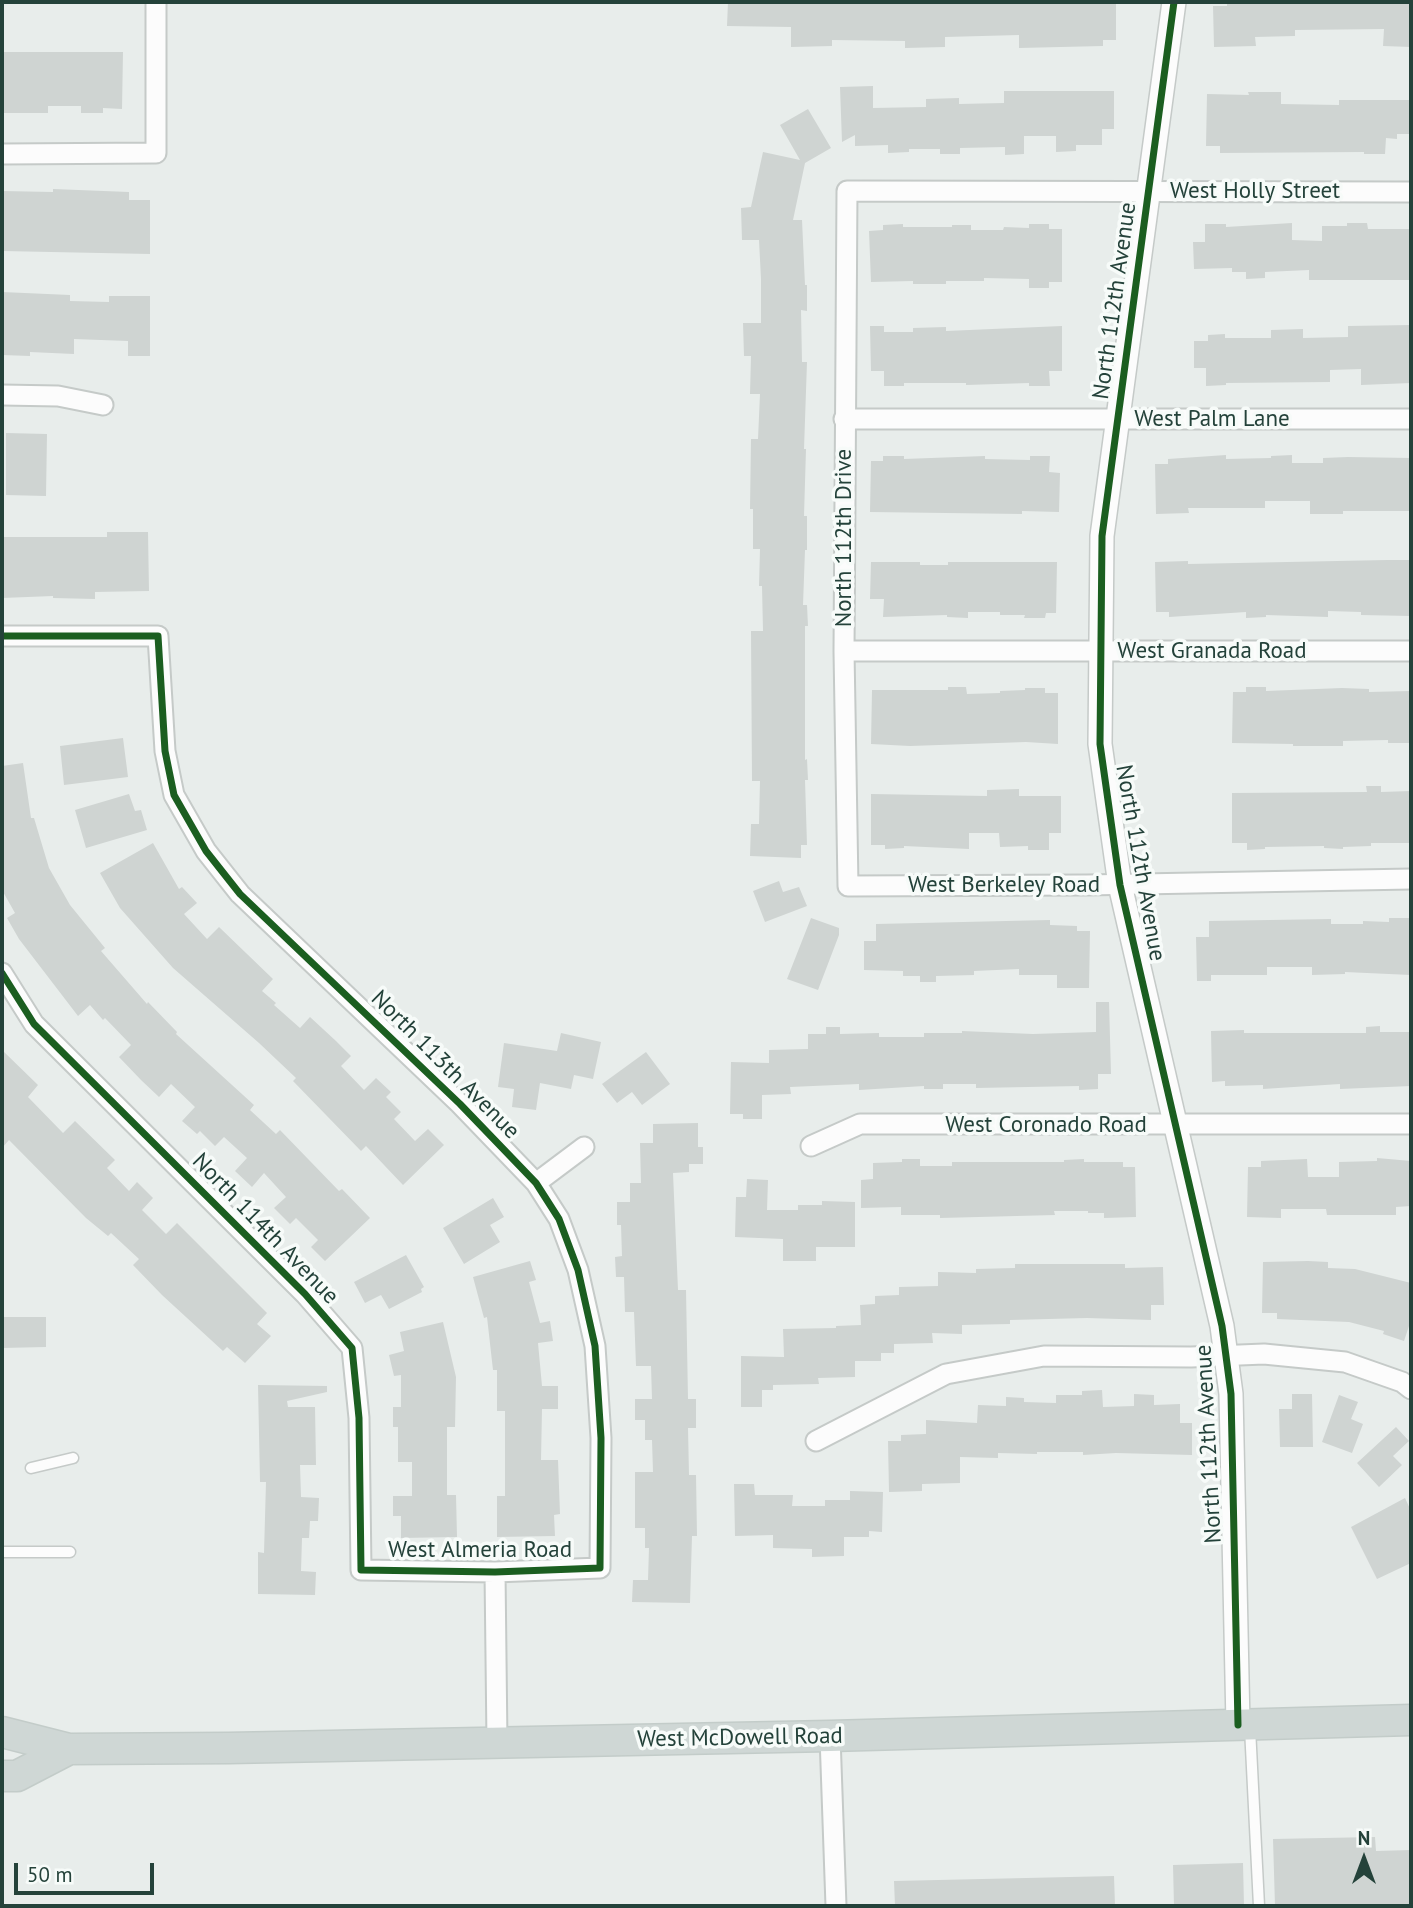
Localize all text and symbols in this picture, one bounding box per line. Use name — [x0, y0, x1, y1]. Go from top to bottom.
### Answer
street label: West Holly Street — [1170, 177, 1340, 205]
street label: North 112th Avenue — [1088, 201, 1142, 401]
street label: West Palm Lane — [1134, 405, 1290, 433]
street label: North 112th Drive — [830, 449, 858, 627]
street label: West Granada Road — [1117, 637, 1307, 665]
street label: North 112th Avenue — [1109, 763, 1171, 963]
street label: West Berkeley Road — [908, 871, 1100, 899]
street label: North 113th Avenue — [365, 985, 525, 1145]
street label: West Coronado Road — [945, 1111, 1147, 1139]
street label: North 114th Avenue — [186, 1148, 344, 1310]
street label: North 112th Avenue — [1190, 1344, 1228, 1544]
street label: West Almeria Road — [388, 1536, 572, 1564]
street label: West McDowell Road — [637, 1722, 843, 1754]
north arrow — [1329, 1824, 1399, 1894]
text: N — [1358, 1826, 1370, 1850]
scale bar — [18, 1848, 158, 1892]
text: 50 m — [27, 1861, 73, 1888]

